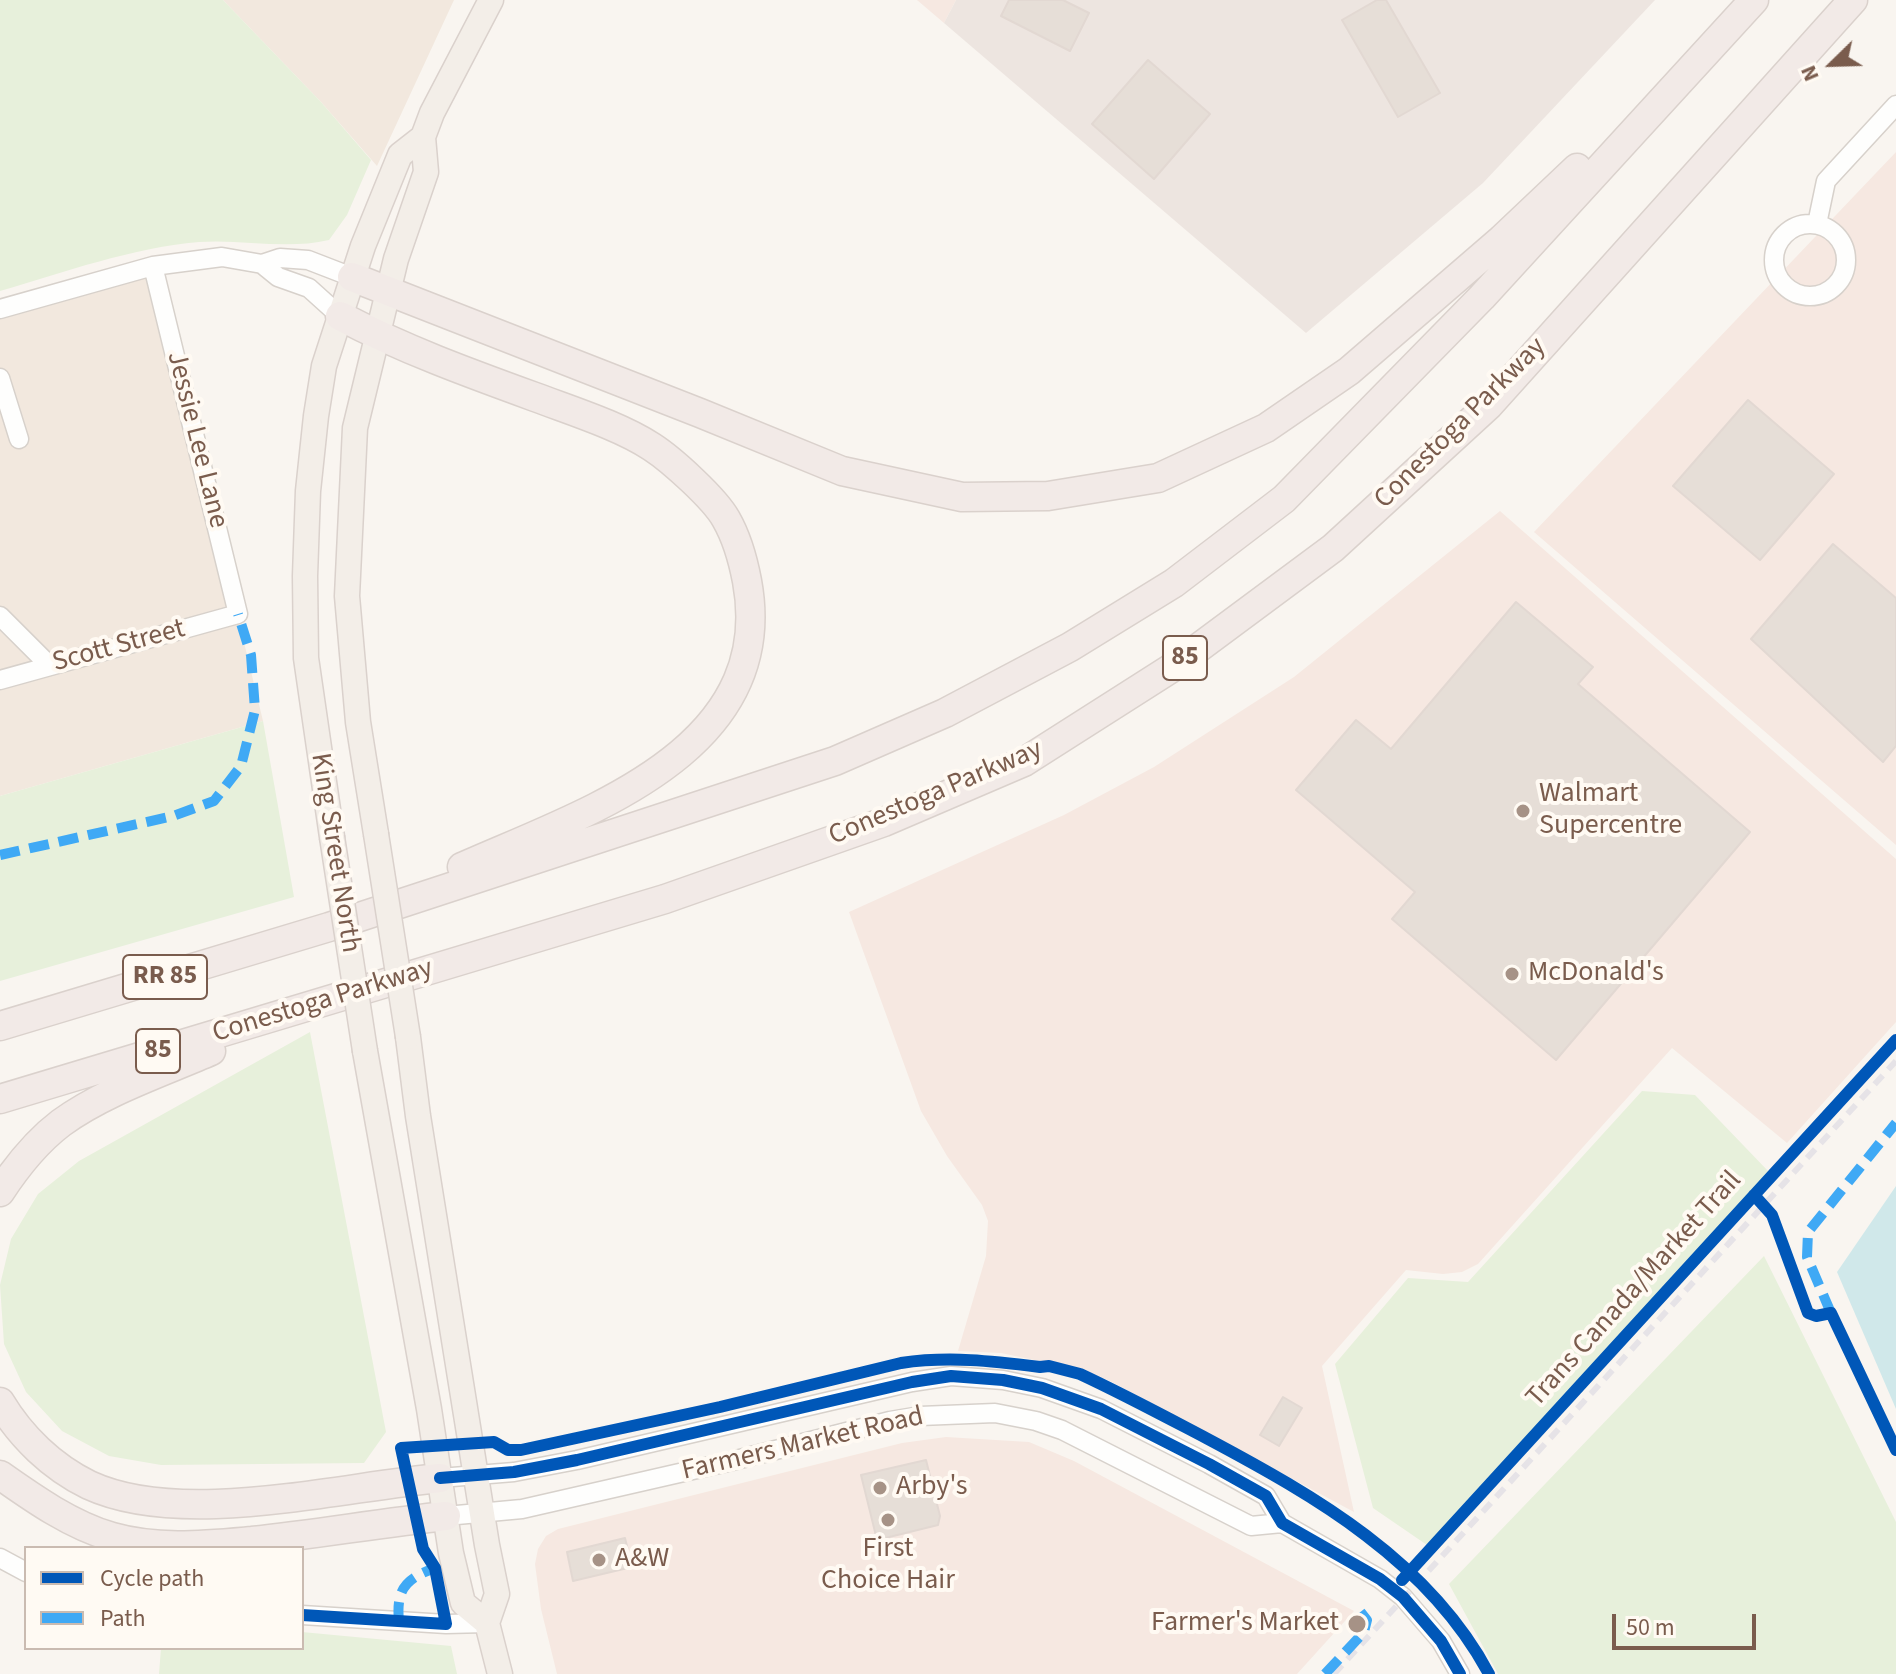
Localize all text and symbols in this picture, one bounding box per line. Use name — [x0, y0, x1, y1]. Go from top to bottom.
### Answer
north arrow — [1792, 24, 1872, 104]
text: N — [1792, 60, 1827, 86]
street label: Conestoga Parkway — [1368, 331, 1554, 517]
street label: Jessie Lee Lane — [158, 348, 234, 532]
street label: Scott Street — [49, 613, 189, 681]
road number: 85 — [1163, 636, 1207, 680]
street label: Conestoga Parkway — [824, 734, 1048, 854]
street label: King Street North — [302, 751, 366, 955]
place label: Walmart Supercentre — [1539, 778, 1682, 844]
marker: Walmart Supercentre — [1514, 802, 1532, 820]
street label: Conestoga Parkway — [209, 953, 437, 1051]
road number: RR 85 — [123, 955, 207, 999]
place label: McDonald's — [1528, 957, 1664, 991]
marker: McDonald's — [1503, 965, 1521, 983]
road number: 85 — [136, 1029, 180, 1073]
street label: Trans Canada/Market Trail — [1520, 1165, 1750, 1415]
street label: Farmers Market Road — [679, 1401, 927, 1489]
place label: Arby's — [896, 1471, 968, 1505]
marker: Arby's — [871, 1479, 889, 1497]
marker: First Choice Hair — [879, 1511, 897, 1529]
place label: First Choice Hair — [821, 1533, 955, 1599]
place label: A&W — [615, 1543, 669, 1577]
legend — [24, 1546, 304, 1650]
marker: A&W — [590, 1551, 608, 1569]
text: Cycle path — [100, 1561, 204, 1596]
scale bar — [1616, 1598, 1760, 1648]
text: Path — [100, 1601, 146, 1636]
place label: Farmer's Market — [1151, 1607, 1339, 1641]
text: 50 m — [1626, 1610, 1675, 1645]
marker: Farmer's Market — [1346, 1613, 1368, 1635]

